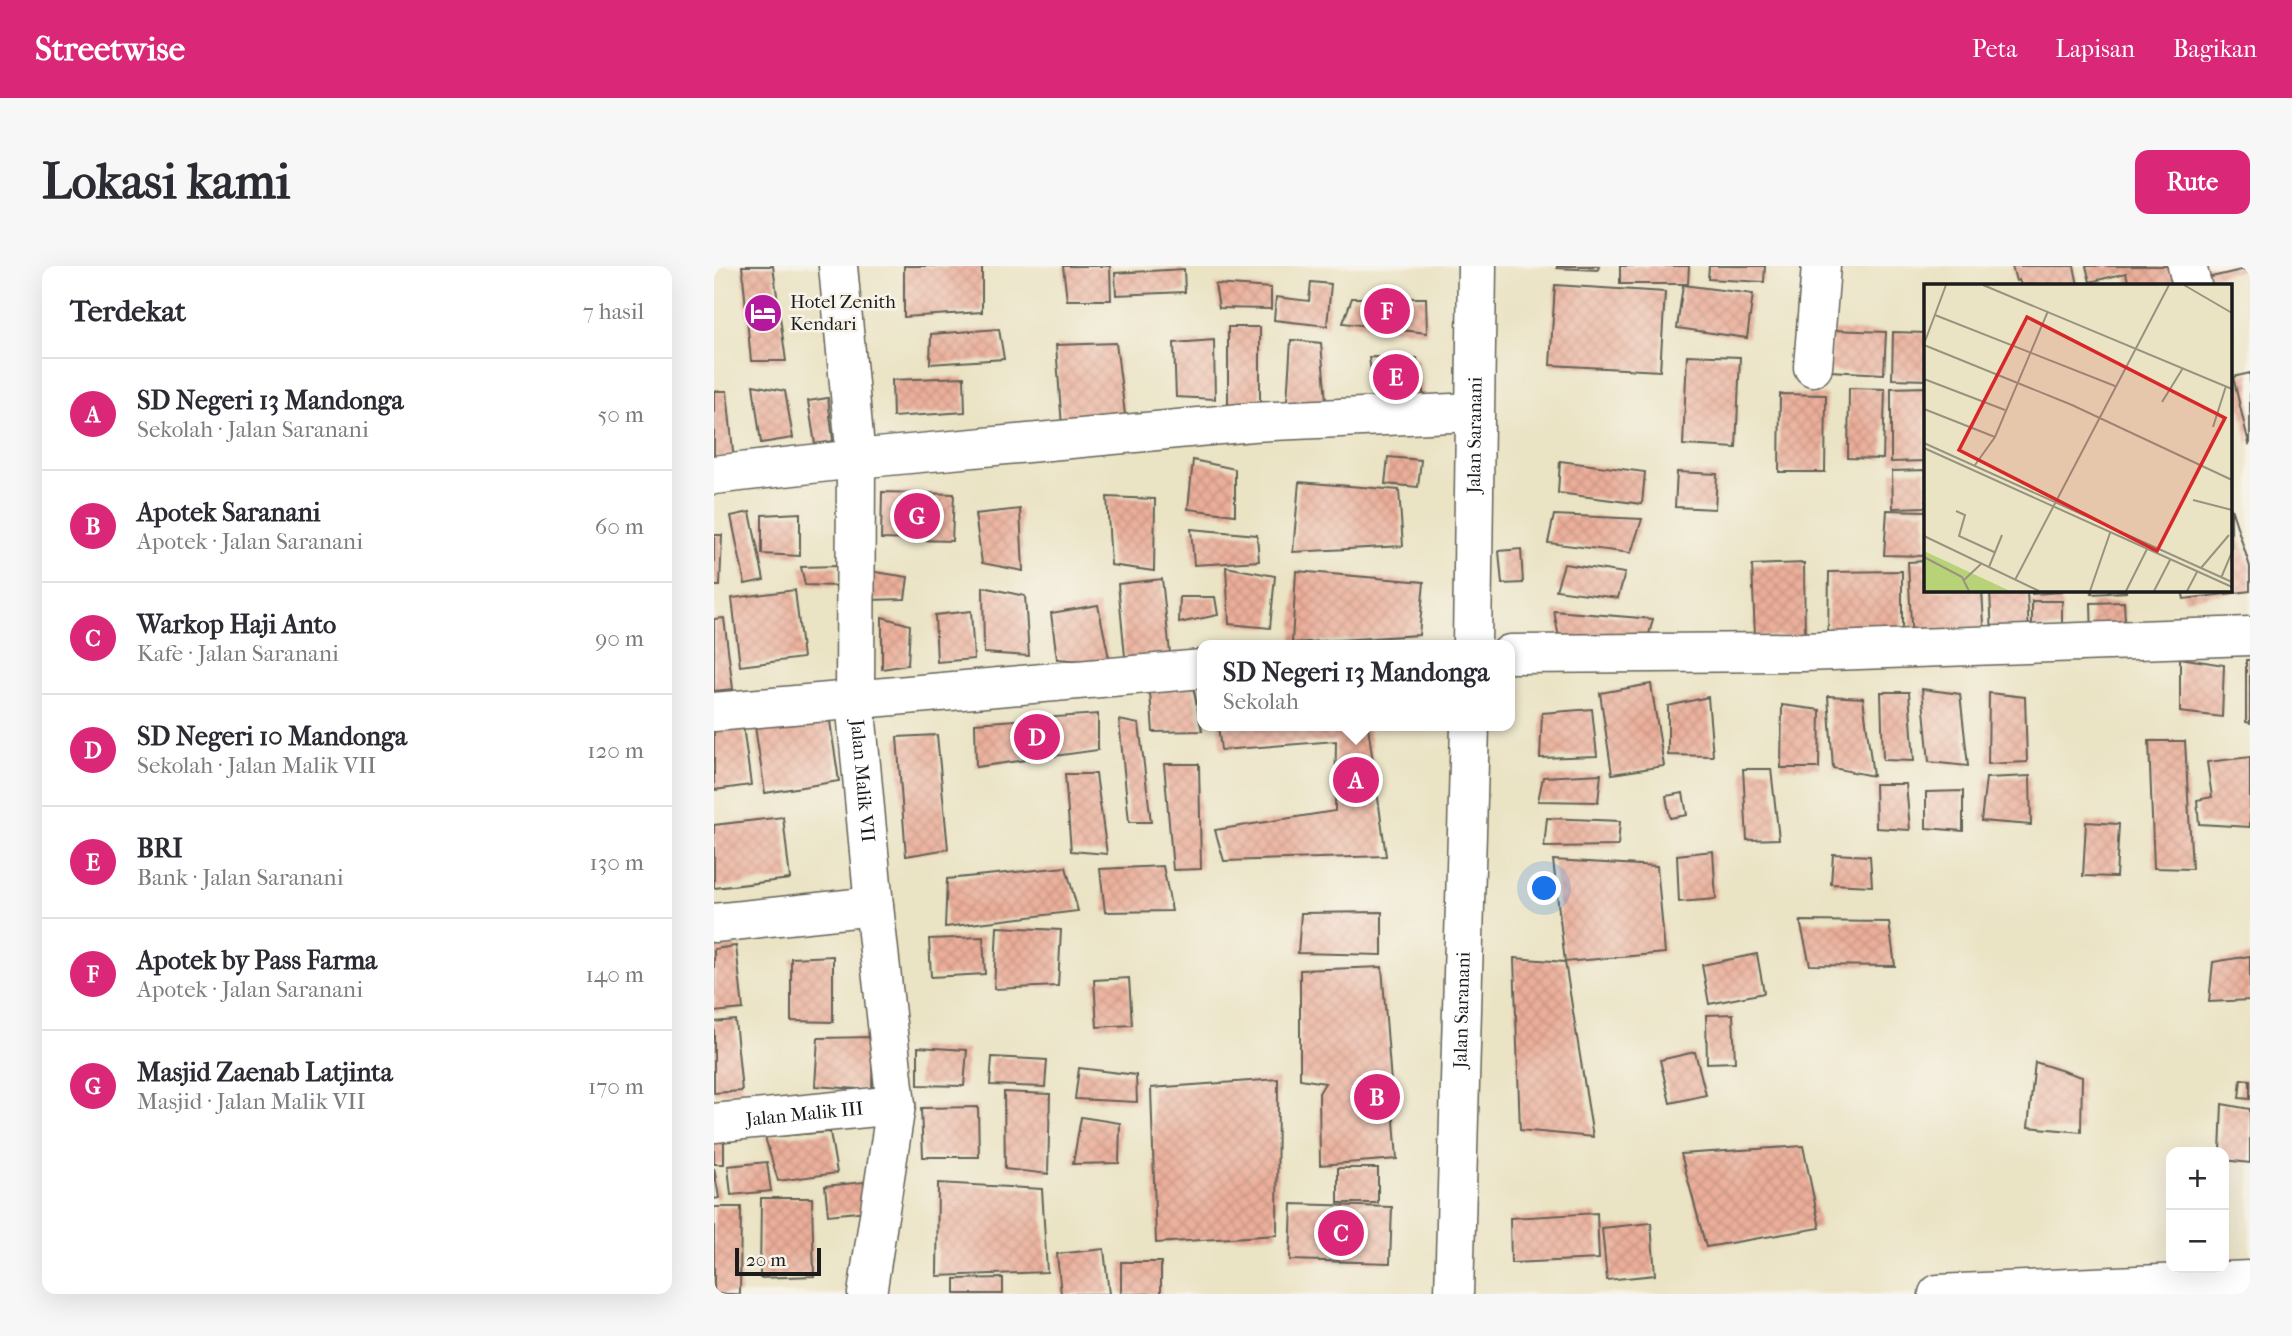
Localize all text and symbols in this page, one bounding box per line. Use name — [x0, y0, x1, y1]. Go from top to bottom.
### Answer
text: Streetwise — [35, 30, 185, 69]
text: Peta — [1972, 35, 2017, 63]
text: Lapisan — [2055, 35, 2135, 63]
text: Bagikan — [2173, 35, 2257, 63]
button: Rute — [2135, 150, 2250, 214]
text: Lokasi kami — [42, 153, 290, 211]
inset map — [1924, 284, 2232, 592]
pin: F — [1364, 285, 1410, 337]
place label: Hotel Zenith Kendari — [790, 291, 896, 335]
hotel icon: Hotel Zenith Kendari — [742, 292, 784, 334]
text: Terdekat — [70, 294, 186, 329]
text: 7 hasil — [583, 298, 644, 325]
pin: E — [1373, 351, 1419, 403]
street label: Jalan Saranani — [1463, 376, 1487, 496]
text: SD Negeri 13 Mandonga — [137, 385, 404, 416]
text: A — [86, 401, 100, 428]
text: 50 m — [597, 401, 644, 428]
text: Sekolah · Jalan Saranani — [137, 416, 369, 443]
pin: G — [894, 490, 940, 542]
text: Apotek Saranani — [137, 497, 320, 528]
text: B — [86, 513, 100, 540]
text: 60 m — [595, 513, 644, 540]
text: Apotek · Jalan Saranani — [137, 528, 363, 555]
text: Warkop Haji Anto — [137, 609, 336, 640]
text: C — [85, 625, 101, 652]
text: 90 m — [595, 625, 644, 652]
text: Kafe · Jalan Saranani — [137, 640, 339, 667]
popup — [1197, 640, 1515, 731]
text: SD Negeri 13 Mandonga — [1223, 657, 1489, 688]
text: Sekolah — [1223, 688, 1299, 715]
pin: D — [1014, 711, 1060, 763]
street label: Jalan Malik VII — [846, 717, 879, 843]
text: SD Negeri 10 Mandonga — [137, 721, 407, 752]
text: D — [84, 737, 102, 764]
text: 120 m — [587, 737, 644, 764]
text: Sekolah · Jalan Malik VII — [137, 752, 376, 779]
pin: A — [1333, 754, 1379, 806]
text: BRI — [137, 833, 183, 864]
text: E — [86, 849, 100, 876]
text: 130 m — [590, 849, 644, 876]
text: Bank · Jalan Saranani — [137, 864, 343, 891]
your location — [1527, 871, 1561, 905]
text: Apotek by Pass Farma — [137, 945, 377, 976]
street label: Jalan Saranani — [1449, 951, 1475, 1071]
text: F — [87, 961, 99, 988]
text: 140 m — [585, 961, 644, 988]
text: Apotek · Jalan Saranani — [137, 976, 363, 1003]
text: Masjid Zaenab Latjinta — [137, 1057, 393, 1088]
pin: B — [1354, 1071, 1400, 1123]
text: G — [85, 1073, 101, 1100]
text: 170 m — [588, 1073, 644, 1100]
text: Masjid · Jalan Malik VII — [137, 1088, 365, 1115]
street label: Jalan Malik III — [743, 1097, 864, 1131]
map controls — [2166, 1147, 2229, 1273]
button: + — [2166, 1147, 2229, 1210]
pin: C — [1318, 1207, 1364, 1259]
button: − — [2166, 1210, 2229, 1273]
scale bar — [735, 1245, 821, 1277]
text: 20 m — [746, 1249, 786, 1271]

